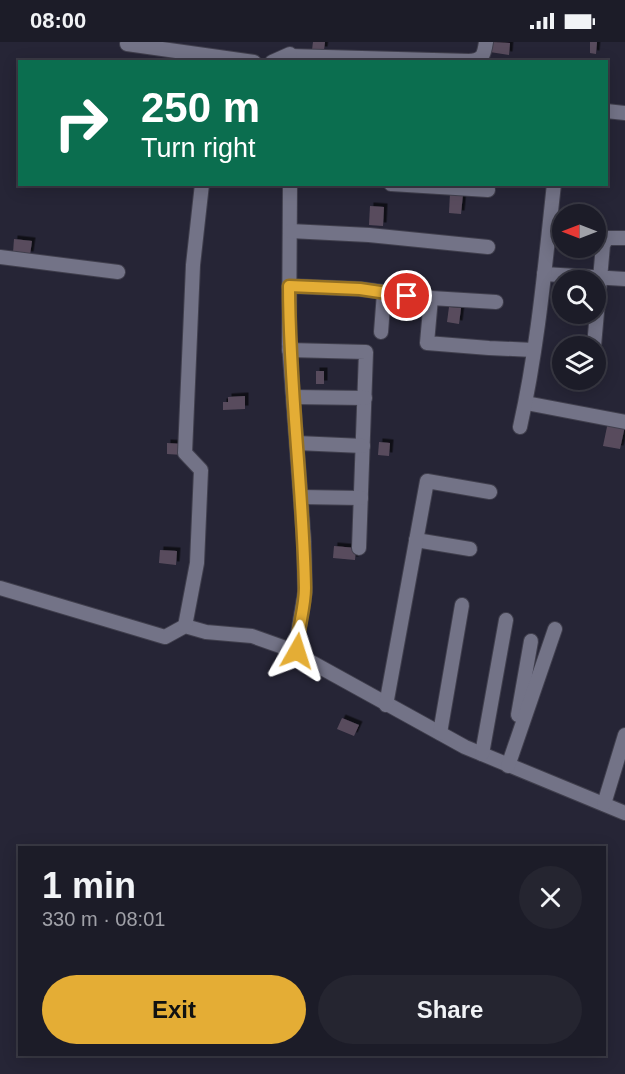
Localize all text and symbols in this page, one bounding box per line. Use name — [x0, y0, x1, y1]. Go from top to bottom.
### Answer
text: 08:00 — [30, 8, 86, 33]
icon: right — [42, 84, 120, 162]
text: 250 m — [141, 84, 260, 131]
text: Turn right — [141, 133, 256, 163]
north arrow — [552, 204, 606, 258]
map controls — [552, 204, 606, 390]
pin — [381, 270, 432, 321]
button: search — [552, 270, 606, 324]
icon: arrive — [390, 279, 423, 312]
button: layers — [552, 336, 606, 390]
position arrow — [265, 619, 329, 683]
text: 1 min — [42, 865, 136, 906]
button: close — [519, 866, 582, 929]
text: 330 m · 08:01 — [42, 908, 165, 930]
button: Exit — [42, 975, 306, 1044]
button: Share — [318, 975, 582, 1044]

